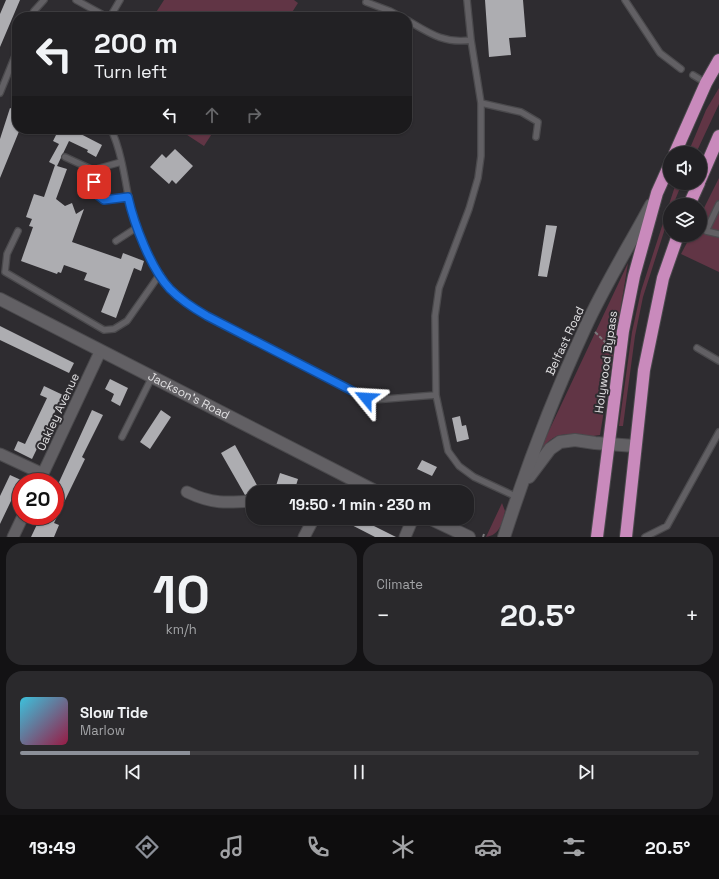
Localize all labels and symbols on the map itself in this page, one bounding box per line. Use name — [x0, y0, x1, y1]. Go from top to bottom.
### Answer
pin — [77, 165, 111, 199]
street label: Belfast Road — [542, 304, 588, 378]
street label: Holywood Bypass — [591, 310, 621, 414]
street label: Jackson's Road — [145, 368, 232, 423]
street label: Oakley Avenue — [33, 371, 83, 453]
position arrow — [345, 377, 387, 419]
speed limit sign: 20 — [12, 473, 64, 525]

